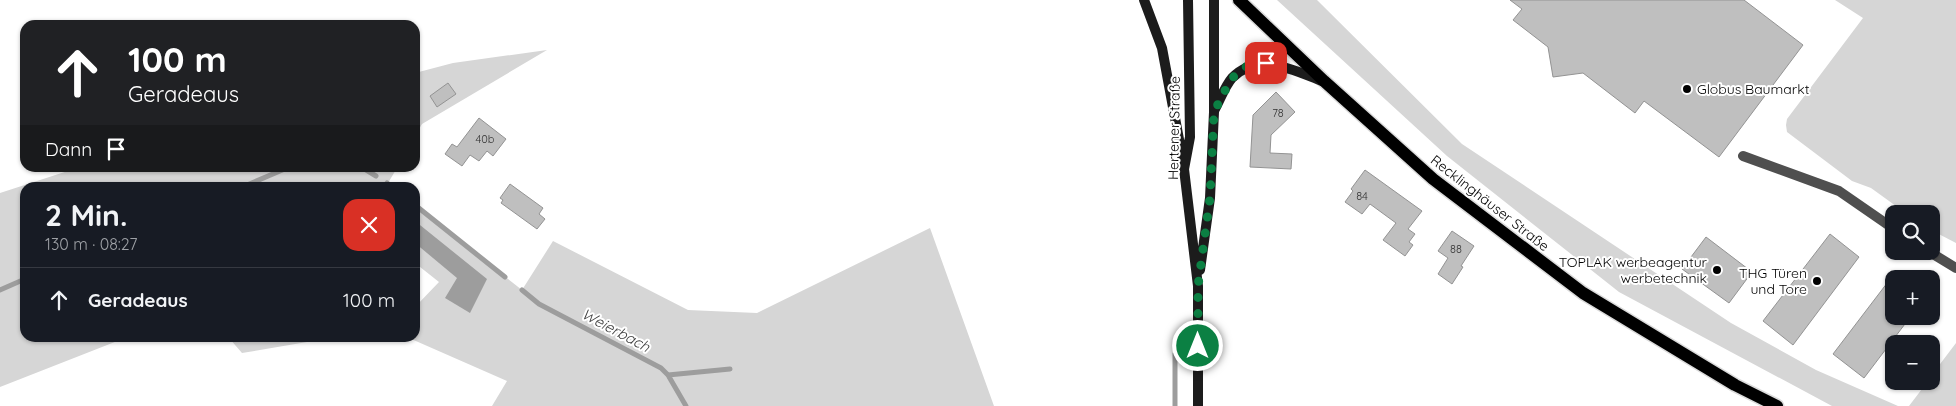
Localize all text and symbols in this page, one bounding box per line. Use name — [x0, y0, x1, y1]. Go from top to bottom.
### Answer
text: 100 m — [128, 37, 227, 81]
icon: ahead — [45, 40, 110, 105]
pin — [1245, 42, 1287, 84]
icon: arrive — [1252, 49, 1280, 77]
street label: Hertener Straße — [1164, 76, 1184, 180]
text: Geradeaus — [128, 80, 239, 108]
place label: Globus Baumarkt — [1697, 80, 1810, 98]
marker: Globus Baumarkt — [1681, 83, 1693, 95]
house number: 78 — [1272, 106, 1284, 120]
house number: 40b — [475, 132, 495, 146]
icon: arrive — [102, 135, 130, 163]
text: Dann — [45, 137, 92, 161]
street label: Recklinghäuser Straße — [1427, 151, 1553, 255]
house number: 84 — [1356, 189, 1368, 203]
text: 2 Min. — [45, 196, 127, 234]
button: close — [343, 199, 395, 251]
map controls — [1885, 205, 1940, 390]
button: search — [1885, 205, 1940, 260]
text: 130 m · 08:27 — [45, 234, 138, 254]
house number: 88 — [1450, 242, 1462, 256]
place label: TOPLAK werbeagentur werbetechnik — [1559, 253, 1708, 287]
marker: TOPLAK werbeagentur werbetechnik — [1711, 264, 1723, 276]
place label: THG Türen und Tore — [1739, 264, 1807, 298]
button: + — [1885, 270, 1940, 325]
marker: THG Türen und Tore — [1811, 275, 1823, 287]
icon: ahead — [45, 286, 73, 314]
text: Geradeaus — [88, 288, 188, 312]
text: 100 m — [343, 288, 395, 312]
water label: Weierbach — [579, 304, 654, 356]
position arrow — [1171, 319, 1223, 371]
button: − — [1885, 335, 1940, 390]

